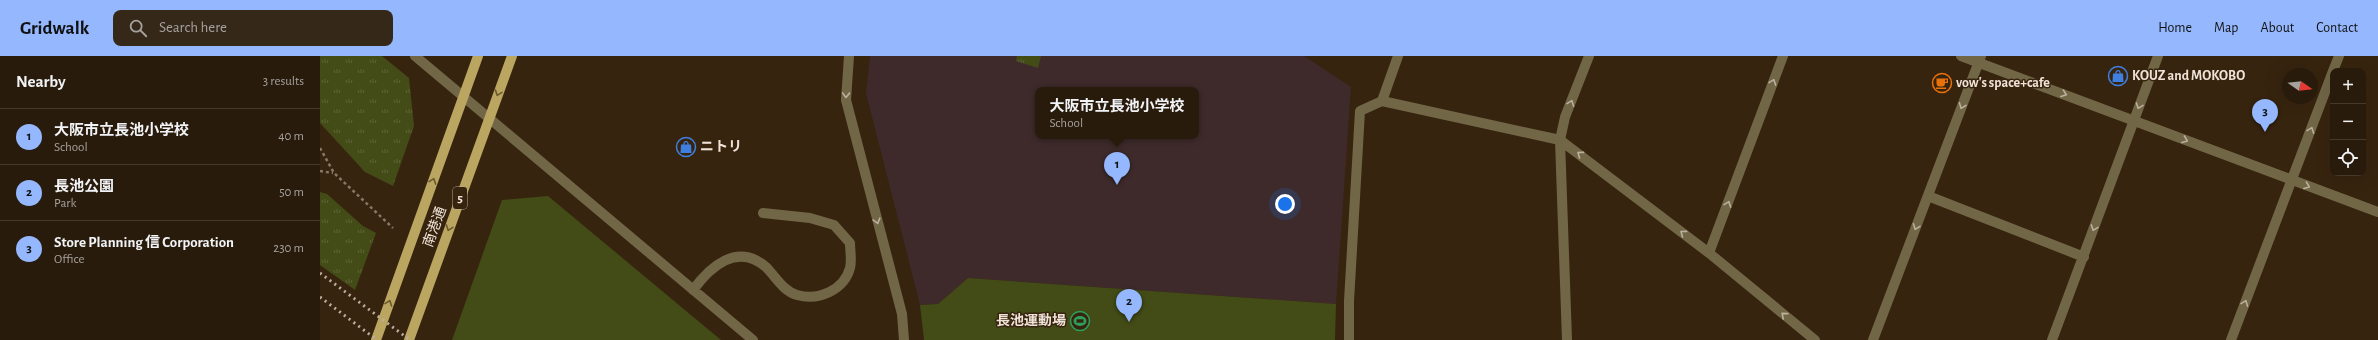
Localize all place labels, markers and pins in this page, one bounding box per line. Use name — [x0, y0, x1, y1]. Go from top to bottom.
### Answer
shop icon: KOUZ and MOKOBO — [2107, 65, 2129, 87]
place label: KOUZ and MOKOBO — [2132, 69, 2245, 83]
cafe icon: vow's space+cafe — [1931, 72, 1953, 94]
place label: vow's space+cafe — [1956, 76, 2050, 90]
pin: 3 — [2252, 99, 2278, 132]
shop icon: ニトリ — [675, 136, 697, 158]
place label: ニトリ — [700, 140, 742, 154]
pin: 1 — [1104, 152, 1130, 185]
pin: 2 — [1116, 289, 1142, 322]
sports icon: 長池運動場 — [1069, 310, 1091, 332]
place label: 長池運動場 — [996, 313, 1066, 328]

